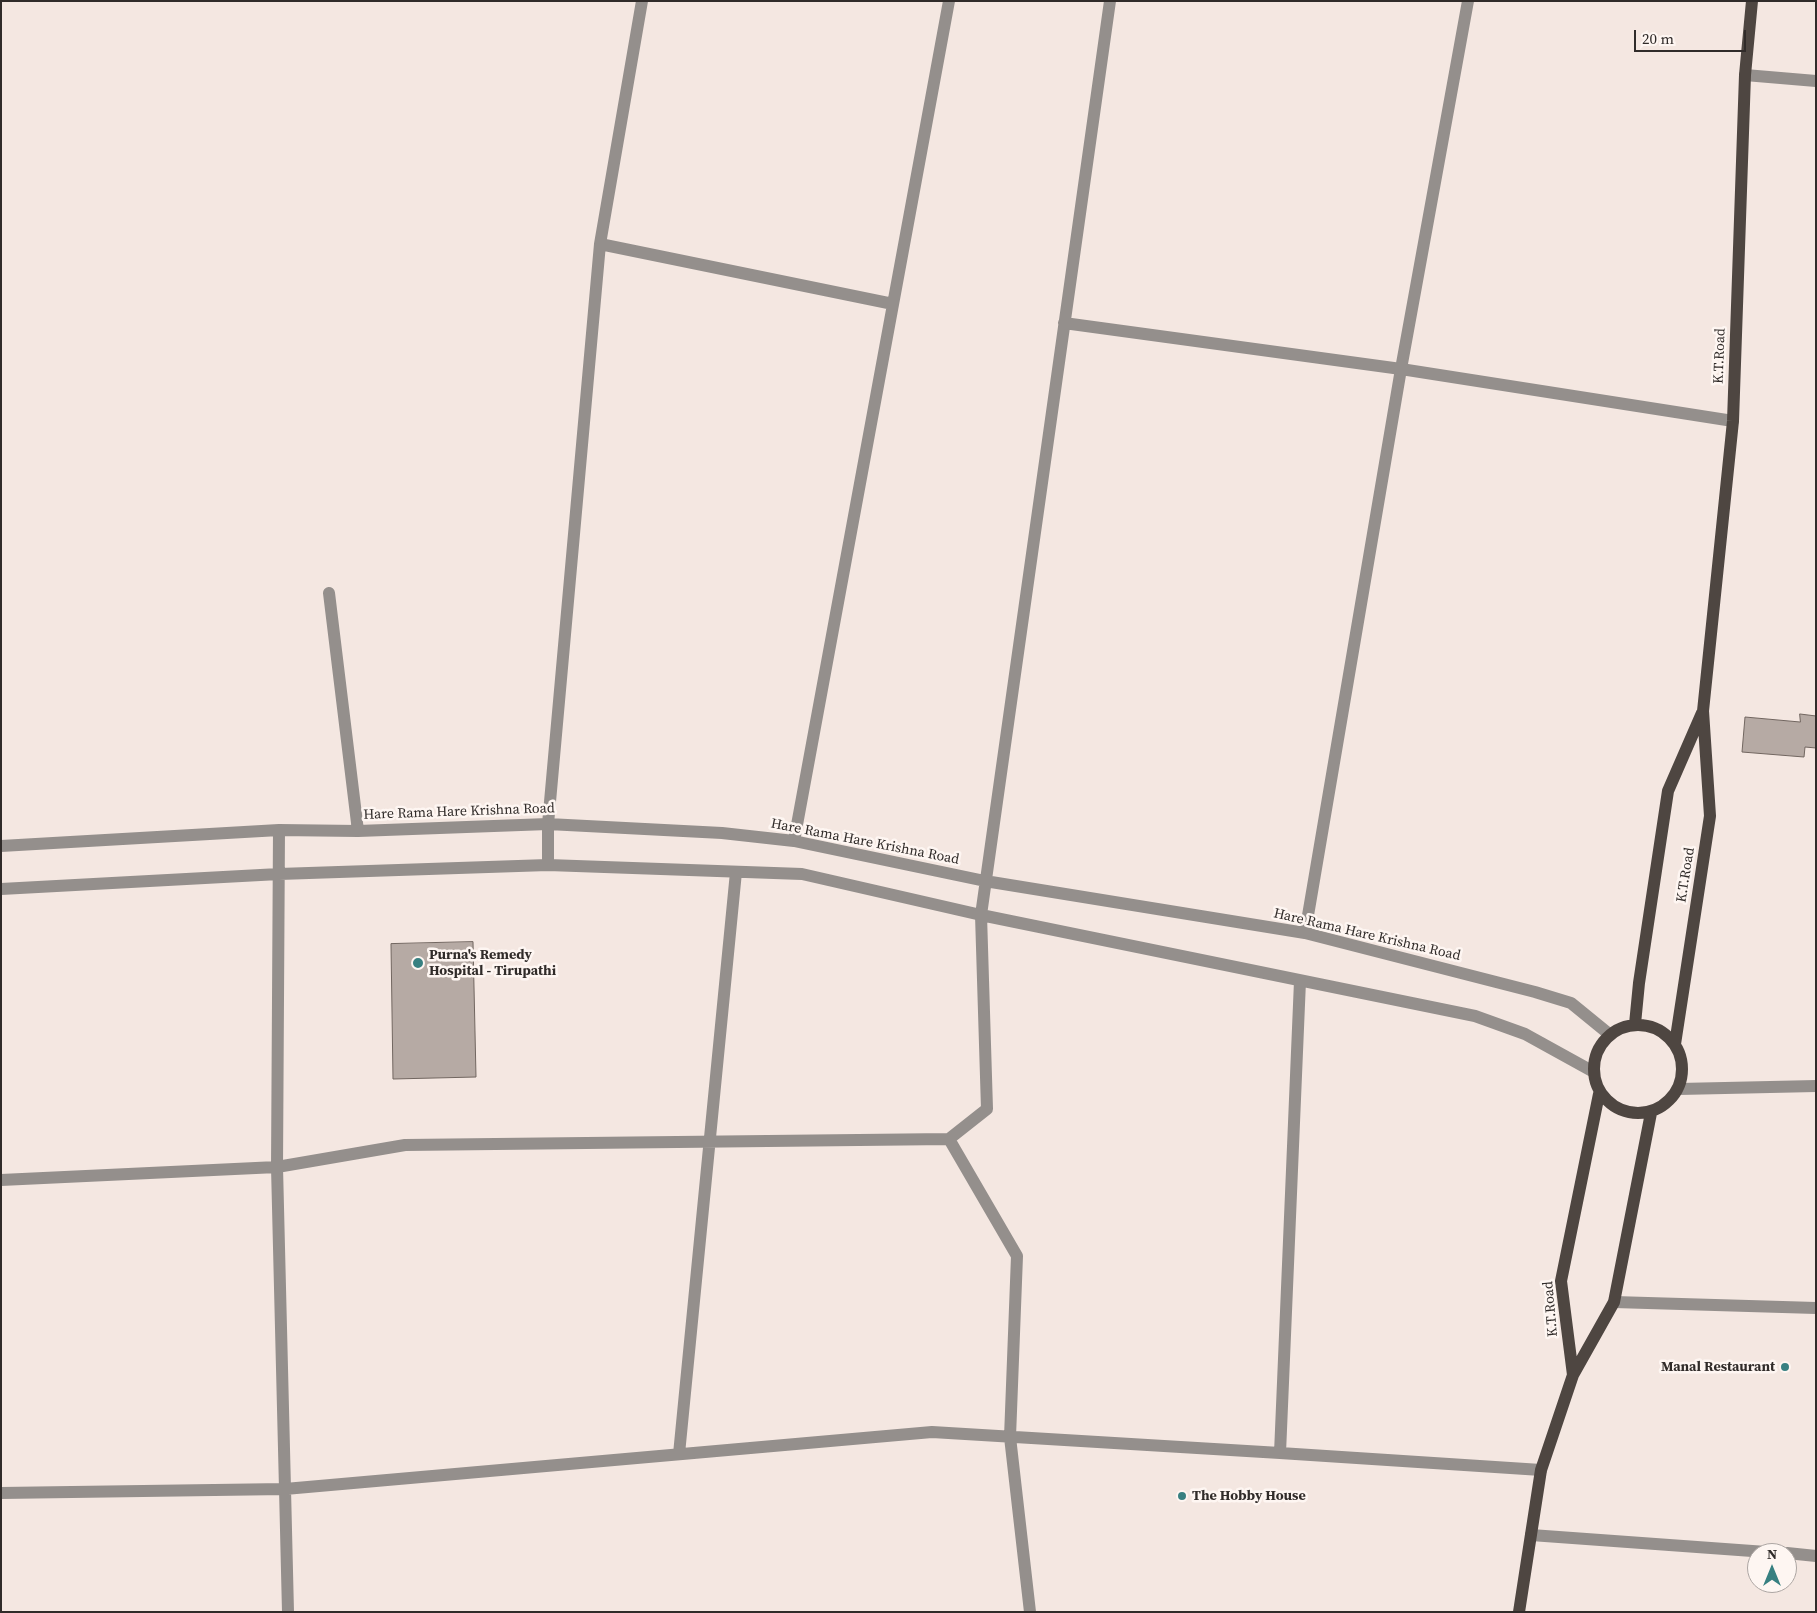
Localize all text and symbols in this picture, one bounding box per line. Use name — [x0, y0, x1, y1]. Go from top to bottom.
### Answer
scale bar — [1637, 20, 1750, 52]
text: 20 m — [1642, 28, 1674, 49]
street label: K.T.Road — [1711, 328, 1729, 384]
street label: Hare Rama Hare Krishna Road — [363, 800, 555, 824]
street label: Hare Rama Hare Krishna Road — [769, 815, 961, 869]
street label: K.T.Road — [1673, 846, 1699, 904]
street label: Hare Rama Hare Krishna Road — [1272, 905, 1462, 965]
place label: Purna's Remedy Hospital - Tirupathi — [429, 947, 556, 980]
marker: Purna's Remedy Hospital - Tirupathi — [411, 956, 425, 970]
street label: K.T.Road — [1540, 1281, 1562, 1337]
place label: Manal Restaurant — [1661, 1359, 1775, 1375]
marker: Manal Restaurant — [1779, 1361, 1791, 1373]
place label: The Hobby House — [1192, 1488, 1306, 1504]
marker: The Hobby House — [1176, 1490, 1188, 1502]
north arrow — [1747, 1543, 1797, 1593]
text: N — [1767, 1544, 1777, 1564]

